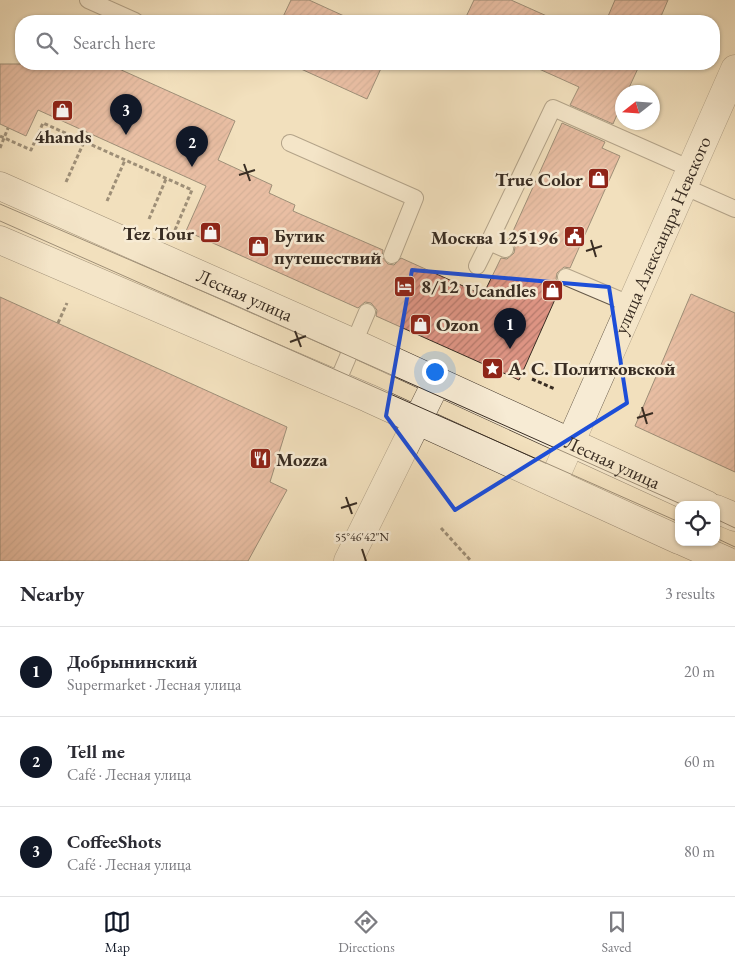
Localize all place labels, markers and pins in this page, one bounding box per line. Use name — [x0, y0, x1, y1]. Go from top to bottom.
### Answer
pin: 3 — [110, 94, 142, 135]
shop icon: 4hands — [51, 98, 75, 122]
place label: 4hands — [34, 124, 92, 149]
pin: 2 — [176, 126, 208, 167]
place label: True Color — [495, 167, 583, 192]
shop icon: True Color — [587, 167, 611, 191]
place label: Tez Tour — [123, 221, 194, 246]
shop icon: Tez Tour — [198, 221, 222, 245]
place label: Бутик путешествий — [274, 223, 381, 270]
place label: Москва 125196 — [431, 225, 558, 250]
public building icon: Москва 125196 — [562, 225, 586, 249]
shop icon: Бутик путешествий — [246, 234, 270, 258]
hotel icon: 8/12 — [393, 274, 417, 298]
place label: 8/12 — [421, 274, 459, 299]
place label: Ucandles — [465, 278, 536, 303]
shop icon: Ucandles — [540, 278, 564, 302]
pin: 1 — [494, 308, 526, 349]
shop icon: Ozon — [408, 312, 432, 336]
place label: Ozon — [436, 312, 479, 337]
place icon: А. С. Политковской — [480, 356, 504, 380]
place label: А. С. Политковской — [507, 356, 675, 381]
restaurant icon: Mozza — [248, 447, 272, 471]
place label: Mozza — [276, 447, 328, 472]

